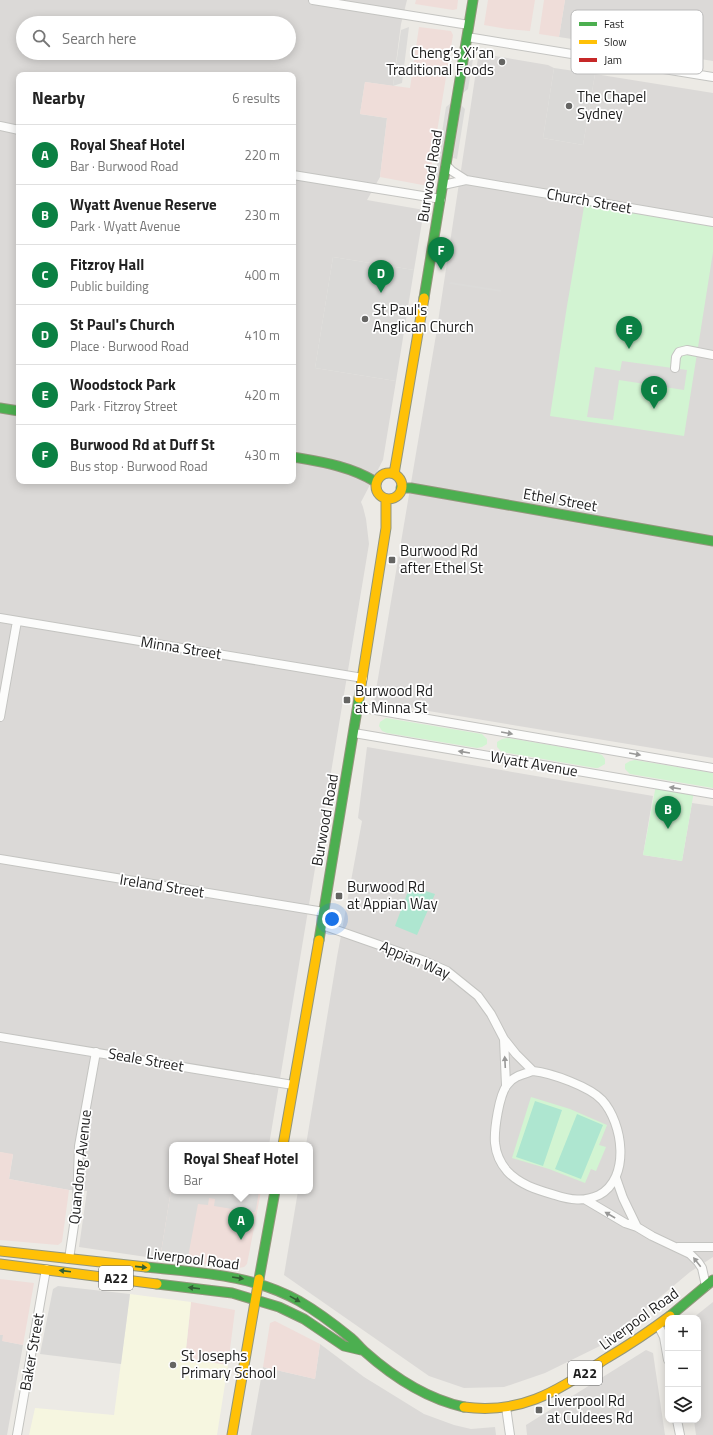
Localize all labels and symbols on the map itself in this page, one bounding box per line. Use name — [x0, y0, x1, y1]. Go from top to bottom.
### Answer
legend — [571, 10, 703, 74]
text: Fast — [604, 16, 624, 32]
text: Slow — [604, 34, 627, 50]
place label: Cheng’s Xi’an Traditional Foods — [386, 41, 494, 81]
text: Jam — [604, 52, 622, 68]
marker: Cheng’s Xi’an Traditional Foods — [497, 57, 507, 67]
place label: The Chapel Sydney — [577, 85, 647, 125]
marker: The Chapel Sydney — [564, 101, 574, 111]
street label: Burwood Road — [411, 128, 448, 224]
street label: Church Street — [545, 182, 634, 219]
pin: F — [428, 237, 454, 270]
pin: D — [368, 260, 394, 293]
place label: St Paul's Anglican Church — [373, 298, 474, 338]
marker: St Paul's Anglican Church — [360, 314, 370, 324]
pin: E — [616, 316, 642, 349]
pin: C — [641, 376, 667, 409]
street label: Ethel Street — [521, 482, 600, 517]
place label: Burwood Rd after Ethel St — [400, 539, 484, 579]
marker: Burwood Rd after Ethel St — [387, 555, 397, 565]
street label: Minna Street — [139, 630, 224, 665]
place label: Burwood Rd at Minna St — [355, 679, 433, 719]
marker: Burwood Rd at Minna St — [342, 695, 352, 705]
one-way arrow — [501, 730, 513, 736]
street label: Wyatt Avenue — [488, 744, 580, 783]
one-way arrow — [457, 749, 470, 755]
one-way arrow — [629, 752, 641, 758]
street label: Burwood Road — [305, 772, 344, 868]
one-way arrow — [668, 784, 681, 790]
pin: B — [655, 796, 681, 829]
street label: Ireland Street — [118, 867, 207, 904]
place label: Burwood Rd at Appian Way — [347, 875, 438, 915]
marker: Burwood Rd at Appian Way — [334, 891, 344, 901]
your location — [322, 909, 342, 929]
street label: Appian Way — [376, 934, 454, 985]
street label: Seale Street — [107, 1042, 186, 1078]
one-way arrow — [501, 1056, 508, 1068]
street label: Quandong Avenue — [62, 1108, 97, 1225]
pin: A — [228, 1207, 254, 1240]
one-way arrow — [604, 1212, 616, 1218]
street label: Liverpool Road — [145, 1241, 241, 1276]
one-way arrow — [693, 1257, 702, 1268]
one-way arrow — [135, 1264, 147, 1270]
road number: A22 — [99, 1266, 133, 1290]
one-way arrow — [59, 1268, 71, 1274]
one-way arrow — [232, 1276, 244, 1282]
street label: Liverpool Road — [594, 1282, 683, 1355]
one-way arrow — [188, 1285, 200, 1291]
one-way arrow — [289, 1295, 301, 1302]
street label: Baker Street — [13, 1311, 50, 1393]
place label: St Josephs Primary School — [181, 1344, 276, 1384]
marker: St Josephs Primary School — [168, 1360, 178, 1370]
road number: A22 — [568, 1361, 602, 1385]
place label: Liverpool Rd at Culdees Rd — [547, 1389, 633, 1429]
marker: Liverpool Rd at Culdees Rd — [534, 1405, 544, 1415]

